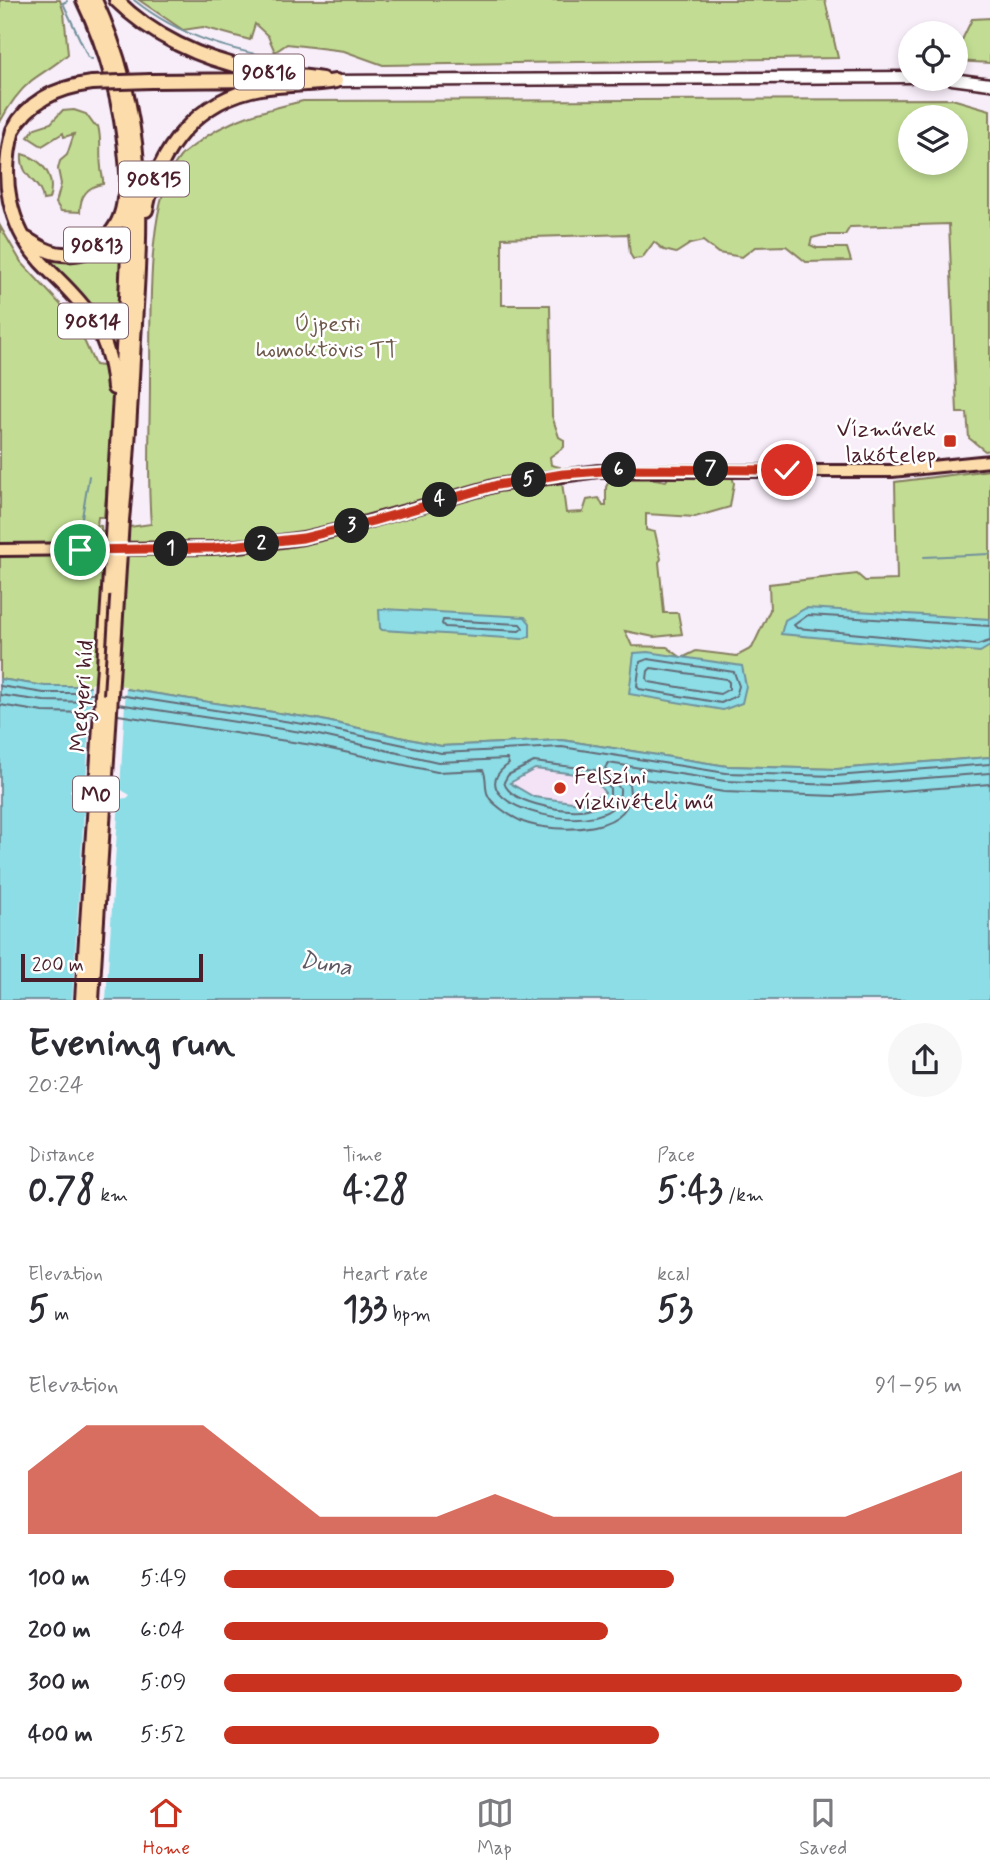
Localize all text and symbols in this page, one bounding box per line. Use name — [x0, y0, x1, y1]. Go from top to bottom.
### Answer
map controls — [898, 21, 968, 175]
button: locate — [898, 21, 968, 91]
road number: 90816 — [234, 55, 304, 90]
button: layers — [898, 105, 968, 175]
road number: 90815 — [119, 162, 189, 196]
road number: 90813 — [64, 228, 130, 262]
road number: 90814 — [58, 304, 128, 338]
park label: Újpesti homoktövis TT — [256, 310, 398, 366]
place label: Vízművek lakótelep — [837, 415, 936, 471]
marker: Vízművek lakótelep — [942, 433, 958, 449]
pin — [757, 440, 817, 500]
icon: check — [768, 451, 806, 489]
pin: 6 — [602, 452, 636, 488]
pin: 7 — [694, 452, 728, 486]
text: 7 — [705, 456, 716, 481]
text: 6 — [614, 457, 623, 482]
pin: 5 — [512, 462, 546, 498]
text: 5 — [523, 467, 534, 492]
pin: 4 — [422, 482, 458, 518]
text: 4 — [434, 487, 445, 512]
pin: 3 — [334, 508, 370, 544]
text: 3 — [347, 513, 356, 538]
pin — [50, 520, 110, 580]
pin: 2 — [244, 526, 280, 562]
icon: arrive — [61, 531, 99, 569]
text: 2 — [257, 531, 266, 556]
pin: 1 — [154, 532, 188, 566]
text: 1 — [166, 536, 175, 561]
street label: Megyeri híd — [64, 639, 104, 753]
place label: Felszíni vízkivételi mű — [574, 762, 713, 818]
road number: M0 — [73, 776, 119, 812]
marker: Felszíni vízkivételi mű — [552, 780, 568, 796]
water label: Duna — [297, 945, 354, 984]
scale bar — [21, 951, 203, 983]
text: 200 m — [32, 953, 84, 978]
text: Evening run — [28, 1020, 235, 1069]
button: share — [888, 1023, 962, 1097]
text: 20:24 — [28, 1071, 84, 1101]
text: Distance — [28, 1143, 95, 1168]
text: Time — [343, 1143, 382, 1168]
text: Pace — [657, 1143, 695, 1168]
text: 0.78 — [28, 1168, 95, 1214]
text: 4:28 — [343, 1168, 409, 1214]
text: 5:43 — [657, 1168, 723, 1214]
text: km — [95, 1183, 128, 1208]
text: /km — [723, 1183, 764, 1208]
text: Elevation — [28, 1262, 103, 1287]
text: Heart rate — [343, 1262, 428, 1287]
text: kcal — [657, 1262, 689, 1287]
text: 5 — [28, 1287, 49, 1333]
text: 133 — [343, 1287, 387, 1333]
text: 53 — [657, 1287, 693, 1333]
text: m — [49, 1302, 69, 1327]
text: bpm — [387, 1302, 431, 1327]
text: Elevation — [28, 1371, 119, 1401]
text: 91–95 m — [875, 1371, 962, 1401]
text: 100 m — [28, 1564, 90, 1594]
text: 5:49 — [140, 1564, 187, 1594]
text: 200 m — [28, 1616, 91, 1646]
text: 6:04 — [140, 1616, 185, 1646]
text: 300 m — [28, 1668, 90, 1698]
text: 5:09 — [140, 1668, 187, 1698]
text: 400 m — [28, 1720, 93, 1750]
text: 5:52 — [140, 1720, 186, 1750]
tab: Home — [143, 1794, 190, 1861]
tab: Map — [476, 1794, 514, 1861]
tab: Saved — [799, 1794, 847, 1861]

